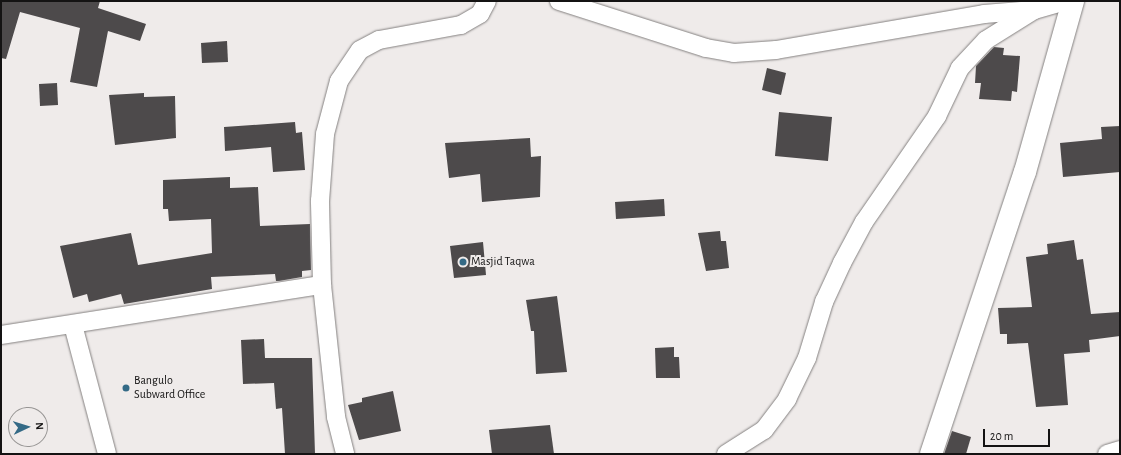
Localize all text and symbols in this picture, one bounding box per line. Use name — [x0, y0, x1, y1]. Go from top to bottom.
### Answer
place label: Masjid Taqwa — [471, 255, 535, 269]
marker: Masjid Taqwa — [458, 257, 468, 267]
place label: Bangulo Subward Office — [134, 374, 205, 402]
marker: Bangulo Subward Office — [121, 383, 131, 393]
north arrow — [8, 407, 48, 447]
scale bar — [985, 421, 1052, 447]
text: N — [34, 422, 45, 430]
text: 20 m — [990, 430, 1013, 442]

